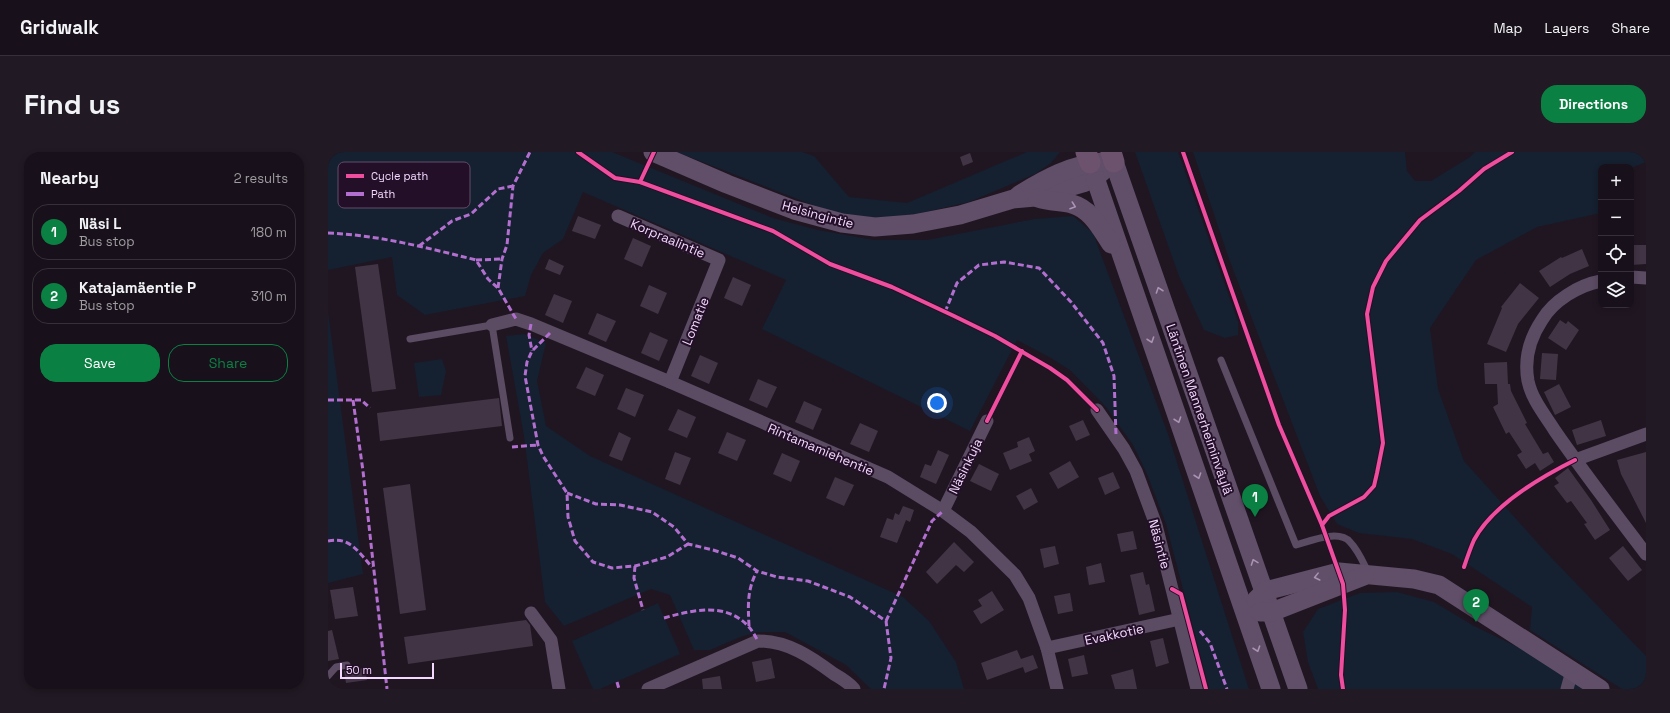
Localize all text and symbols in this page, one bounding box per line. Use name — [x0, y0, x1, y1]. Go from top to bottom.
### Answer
text: Gridwalk — [20, 15, 99, 40]
text: Map — [1493, 19, 1523, 37]
text: Layers — [1545, 19, 1589, 37]
text: Share — [1611, 19, 1650, 37]
button: Directions — [1541, 85, 1646, 123]
text: Find us — [24, 86, 121, 122]
legend — [338, 162, 470, 208]
map controls — [1598, 164, 1634, 308]
button: + — [1598, 164, 1634, 200]
text: Nearby — [40, 167, 99, 189]
text: Cycle path — [371, 169, 428, 183]
text: 2 results — [234, 170, 288, 187]
text: Path — [371, 187, 395, 201]
street label: Helsingintie — [780, 197, 856, 232]
button: − — [1598, 200, 1634, 236]
one-way arrow — [1069, 201, 1076, 210]
text: Näsi L — [79, 214, 121, 233]
street label: Korpraalintie — [628, 215, 708, 262]
text: 1 — [51, 224, 57, 241]
text: 180 m — [251, 224, 287, 241]
text: Bus stop — [79, 233, 135, 250]
button: locate — [1598, 236, 1634, 272]
button: layers — [1598, 272, 1634, 308]
text: Katajamäentie P — [79, 278, 196, 297]
one-way arrow — [1155, 287, 1164, 294]
text: 2 — [50, 288, 58, 305]
text: 310 m — [251, 288, 287, 305]
street label: Lomatie — [678, 295, 713, 348]
text: Bus stop — [79, 297, 135, 314]
street label: Läntinen Mannerheiminväylä — [1162, 322, 1237, 497]
one-way arrow — [1146, 336, 1154, 343]
button: Save — [40, 344, 160, 382]
button: Share — [168, 344, 288, 382]
your location — [927, 393, 947, 413]
one-way arrow — [1173, 417, 1182, 424]
street label: Rintamamiehentie — [765, 419, 876, 479]
street label: Näsinkuja — [945, 435, 986, 497]
one-way arrow — [1193, 473, 1201, 480]
pin: 1 — [1242, 484, 1268, 517]
street label: Näsintie — [1145, 517, 1174, 571]
one-way arrow — [1250, 559, 1259, 566]
one-way arrow — [1314, 573, 1320, 581]
pin: 2 — [1463, 589, 1489, 622]
street label: Evakkotie — [1083, 620, 1145, 649]
one-way arrow — [1253, 645, 1261, 652]
scale bar — [340, 661, 434, 680]
text: 50 m — [346, 663, 372, 677]

